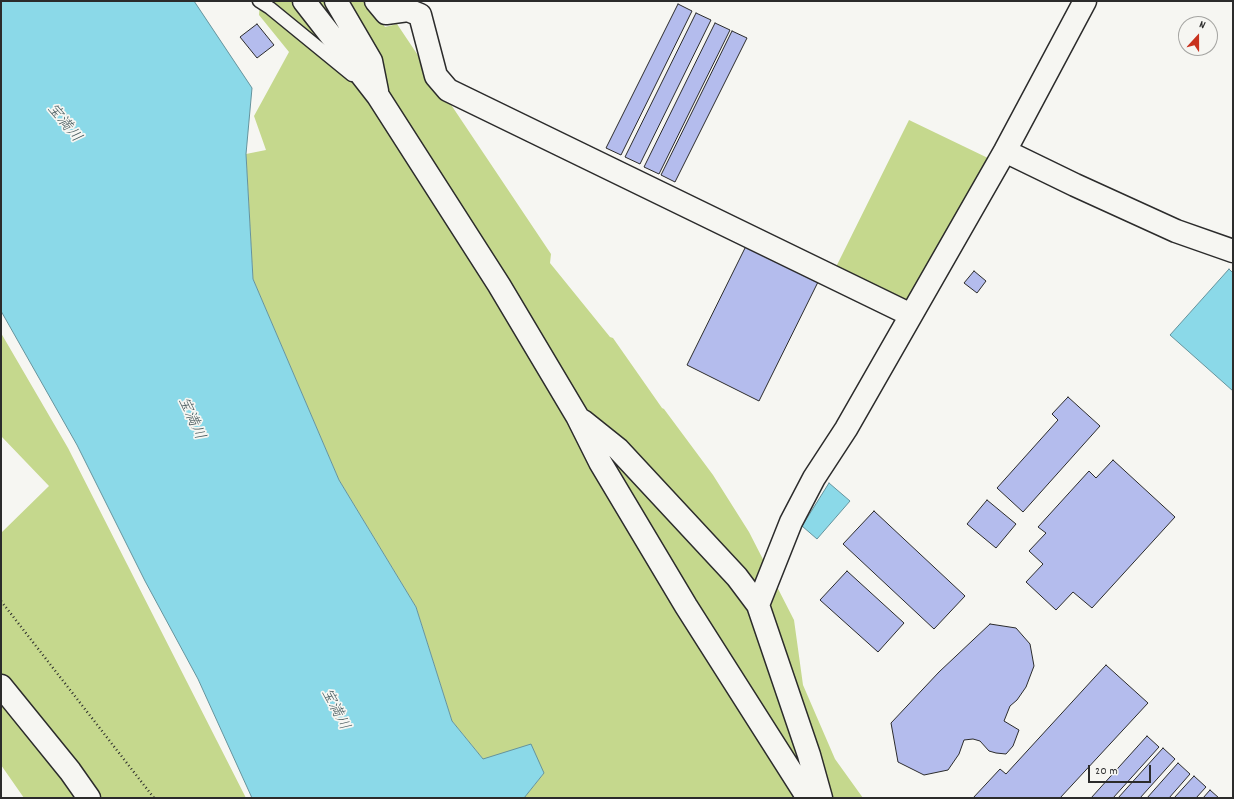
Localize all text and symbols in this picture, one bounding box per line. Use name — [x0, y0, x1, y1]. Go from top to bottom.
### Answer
north arrow — [1178, 16, 1218, 56]
text: N — [1197, 17, 1207, 34]
water label: 宝満川 — [42, 101, 84, 147]
water label: 宝満川 — [173, 395, 207, 443]
water label: 宝満川 — [316, 686, 352, 734]
scale bar — [1090, 757, 1153, 783]
text: 20 m — [1095, 763, 1118, 780]

